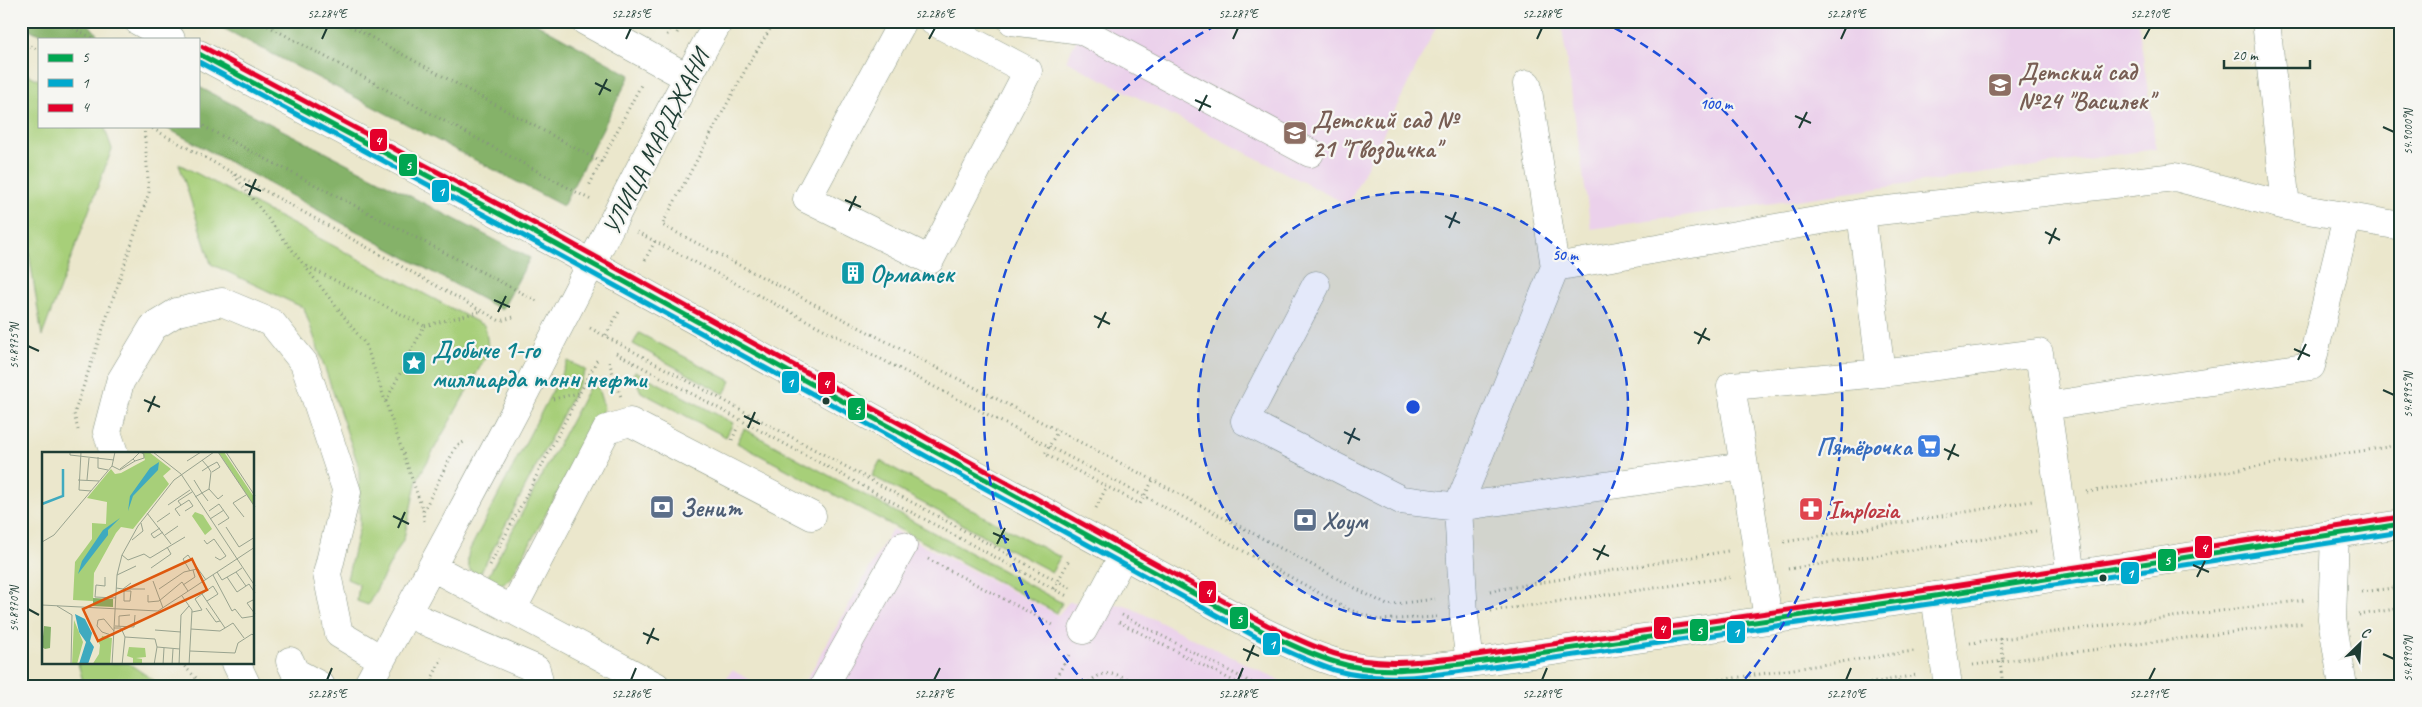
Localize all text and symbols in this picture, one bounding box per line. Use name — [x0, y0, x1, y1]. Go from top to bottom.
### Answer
text: 52.284°E — [307, 6, 348, 22]
text: 52.285°E — [611, 6, 652, 22]
text: 52.286°E — [915, 6, 956, 22]
text: 52.287°E — [1218, 6, 1259, 22]
text: 52.288°E — [1522, 6, 1563, 22]
text: 52.289°E — [1826, 6, 1867, 22]
text: 52.290°E — [2130, 6, 2171, 22]
legend — [38, 38, 200, 128]
scale bar — [2224, 38, 2311, 70]
street label: УЛИЦА МАРДЖАНИ — [595, 41, 718, 240]
text: 20 m — [2232, 46, 2259, 65]
text: 5 — [82, 48, 90, 67]
place label: Детский сад №24 "Василек" — [2018, 56, 2159, 117]
school or university icon: Детский сад №24 "Василек" — [1987, 72, 2013, 98]
text: 1 — [82, 74, 90, 93]
text: 100 m — [1700, 95, 1734, 114]
text: 4 — [82, 98, 90, 117]
place label: Детский сад № 21 "Гвоздичка" — [1312, 104, 1461, 165]
text: 54.9000°N — [2400, 108, 2416, 155]
school or university icon: Детский сад № 21 "Гвоздичка" — [1282, 120, 1308, 146]
line badge: 4 — [369, 128, 388, 152]
text: 4 — [375, 132, 383, 149]
line badge: 5 — [398, 153, 418, 177]
text: 5 — [405, 157, 413, 174]
line badge: 1 — [431, 179, 450, 203]
text: 1 — [438, 183, 446, 200]
text: 50 m — [1552, 246, 1579, 265]
place label: Орматек — [870, 258, 957, 290]
building icon: Орматек — [840, 260, 866, 286]
text: 54.8975°N — [6, 322, 22, 369]
place label: Добыче 1-го миллиарда тонн нефти — [432, 334, 648, 395]
place icon: Добыче 1-го миллиарда тонн нефти — [401, 350, 427, 376]
line badge: 1 — [781, 370, 800, 394]
line badge: 4 — [817, 371, 836, 395]
text: 54.8995°N — [2400, 371, 2416, 418]
text: 1 — [787, 374, 795, 391]
text: 4 — [823, 375, 831, 392]
unlabelled marker — [821, 396, 831, 406]
line badge: 5 — [847, 397, 866, 421]
centre of rings — [1404, 398, 1422, 416]
text: 5 — [854, 401, 862, 418]
place label: Пятёрочка — [1816, 431, 1914, 463]
supermarket icon: Пятёрочка — [1916, 433, 1942, 459]
inset map — [42, 452, 255, 664]
place label: Зенит — [680, 492, 743, 524]
bank icon: Зенит — [649, 494, 675, 520]
place label: Implozia — [1828, 494, 1901, 526]
pharmacy icon: Implozia — [1798, 496, 1824, 522]
place label: Хоум — [1322, 505, 1369, 537]
bank icon: Хоум — [1292, 507, 1318, 533]
line badge: 4 — [2194, 535, 2213, 559]
text: 4 — [2201, 539, 2209, 556]
line badge: 5 — [2157, 548, 2177, 572]
text: 5 — [2164, 552, 2172, 569]
line badge: 1 — [2120, 561, 2140, 585]
text: 1 — [2127, 565, 2135, 582]
unlabelled marker — [2098, 573, 2108, 583]
line badge: 4 — [1198, 580, 1217, 604]
text: 4 — [1205, 584, 1213, 601]
text: 54.8970°N — [6, 585, 22, 632]
line badge: 5 — [1229, 606, 1249, 630]
text: 5 — [1236, 610, 1244, 627]
line badge: 4 — [1653, 616, 1672, 640]
line badge: 5 — [1689, 618, 1709, 642]
text: 4 — [1659, 620, 1667, 637]
line badge: 1 — [1726, 620, 1746, 644]
north arrow — [2334, 620, 2384, 670]
text: 5 — [1696, 622, 1704, 639]
text: 1 — [1733, 624, 1741, 641]
text: С — [2359, 624, 2374, 643]
line badge: 1 — [1262, 632, 1281, 656]
text: 54.8990°N — [2400, 635, 2416, 682]
text: 1 — [1269, 636, 1277, 653]
text: 52.285°E — [307, 686, 348, 702]
text: 52.286°E — [611, 686, 652, 702]
text: 52.287°E — [914, 686, 955, 702]
text: 52.288°E — [1218, 686, 1259, 702]
text: 52.289°E — [1522, 686, 1563, 702]
text: 52.290°E — [1826, 686, 1867, 702]
text: 52.291°E — [2129, 686, 2170, 702]

